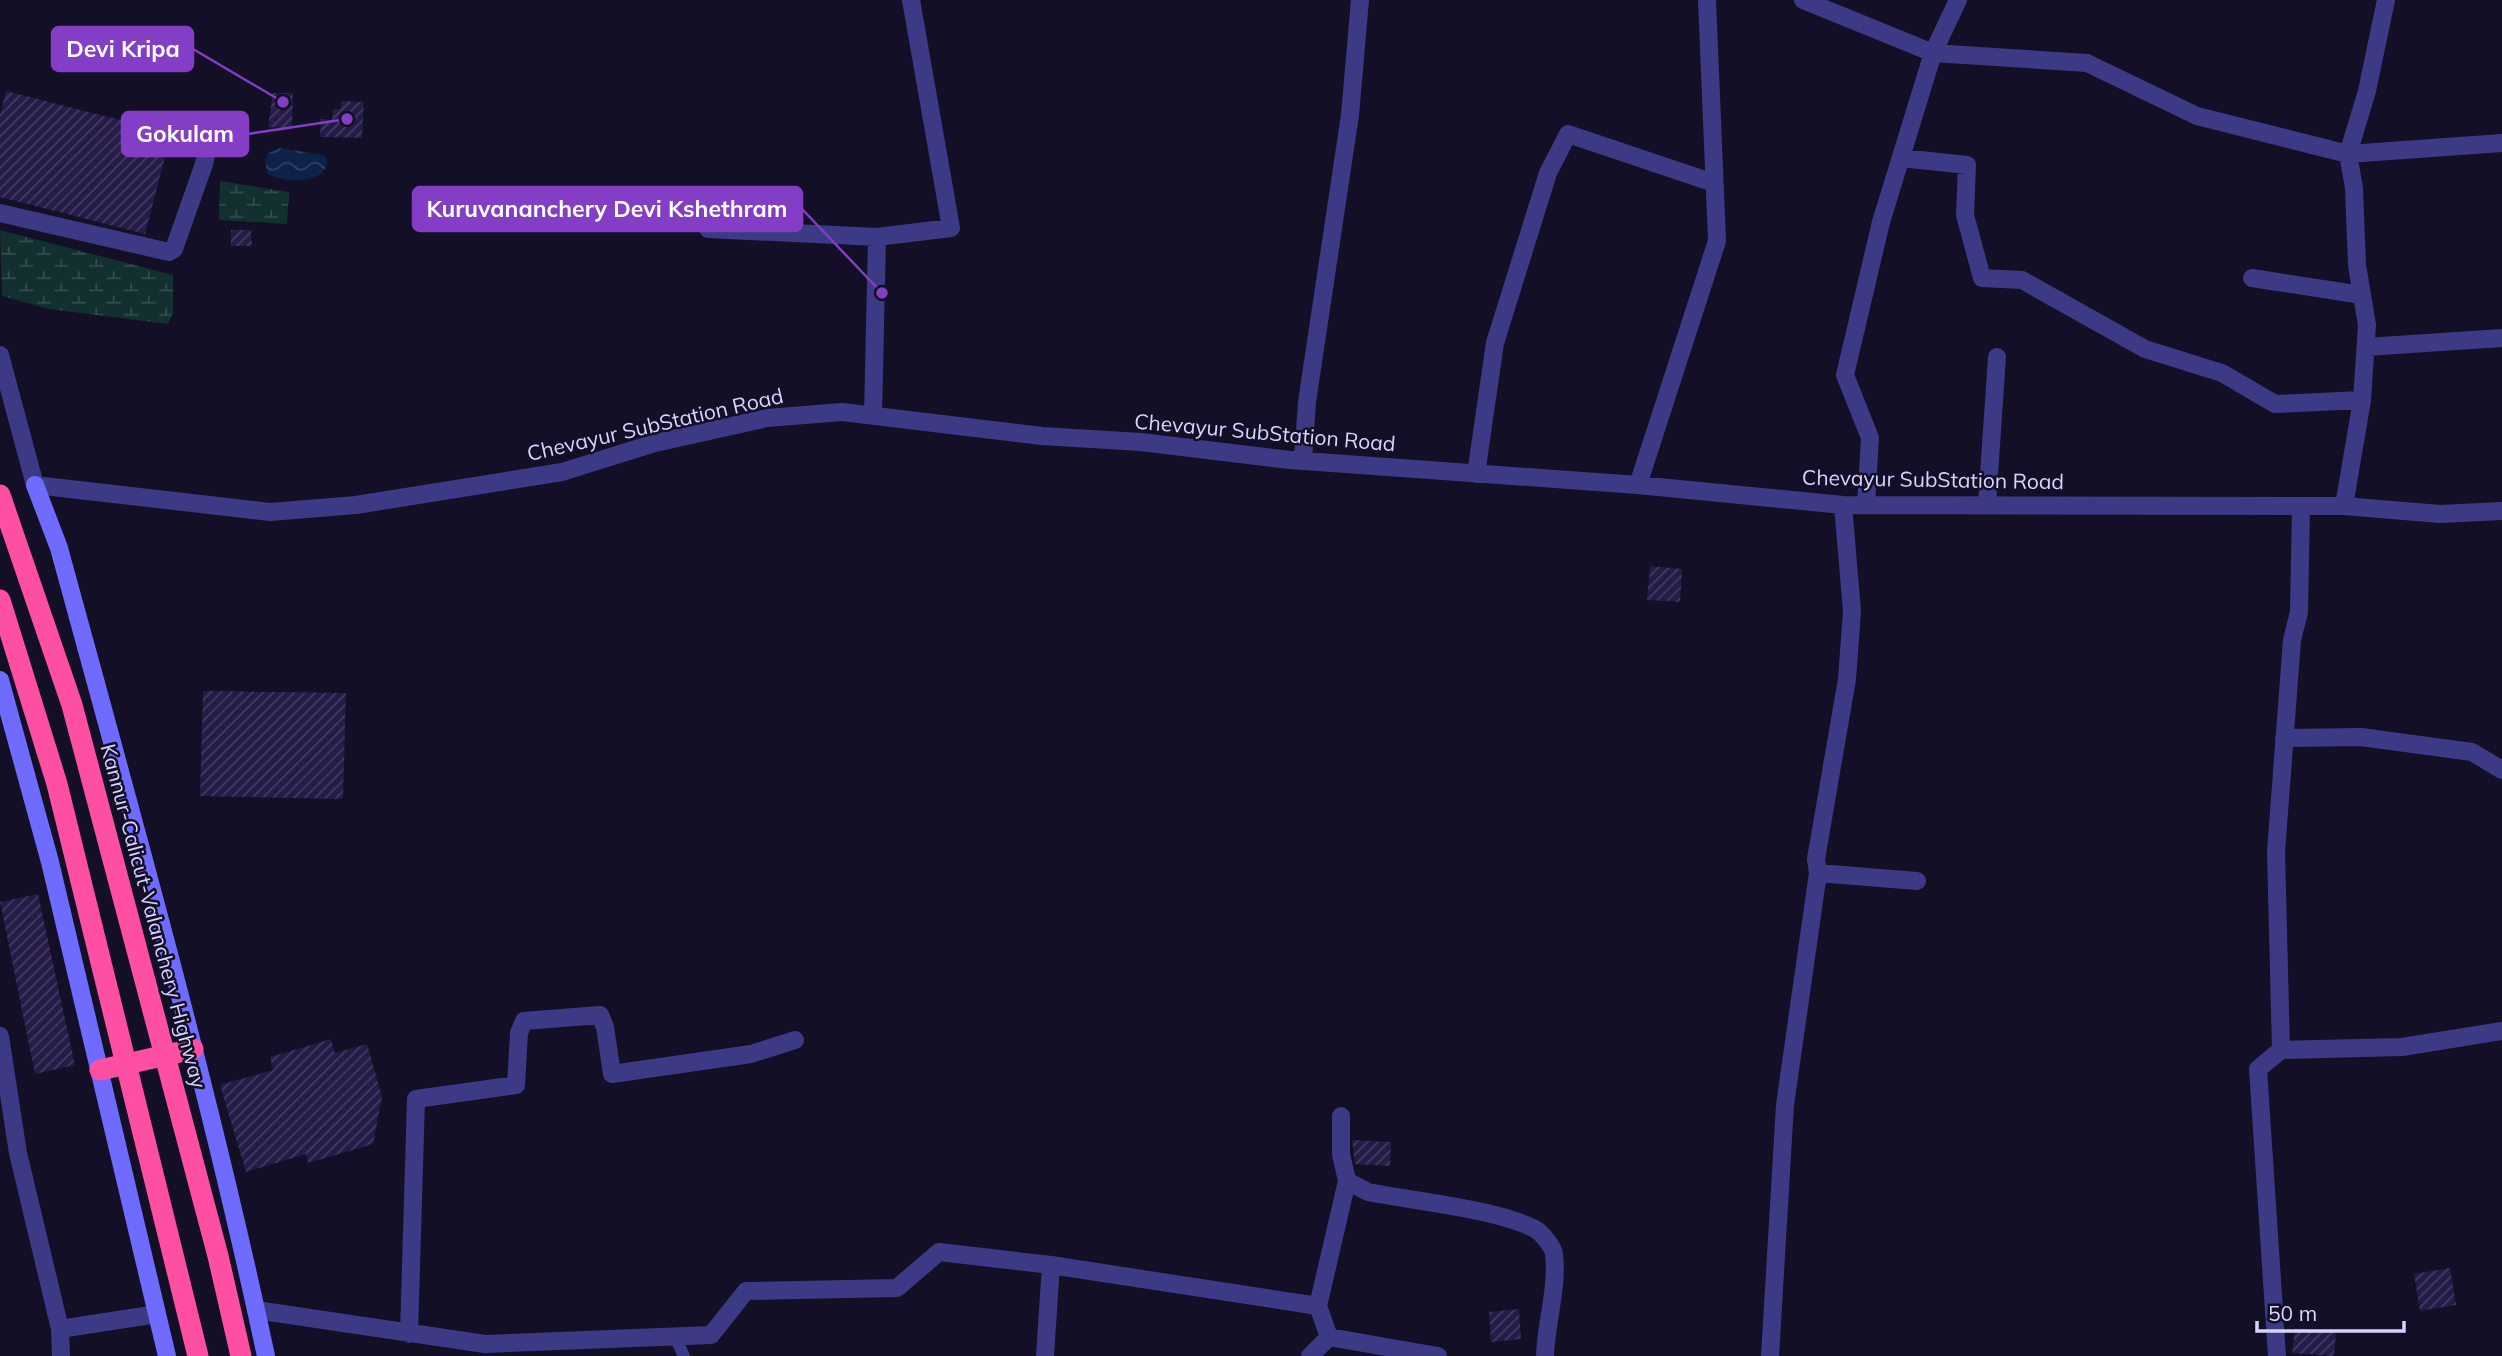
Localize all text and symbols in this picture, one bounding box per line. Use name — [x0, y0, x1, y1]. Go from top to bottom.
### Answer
callout: Devi Kripa — [52, 27, 193, 71]
text: Devi Kripa — [66, 34, 180, 63]
callout: Gokulam — [122, 112, 248, 156]
text: Gokulam — [136, 119, 234, 148]
callout: Kuruvananchery Devi Kshethram — [413, 187, 802, 231]
text: Kuruvananchery Devi Kshethram — [427, 194, 787, 223]
street label: Chevayur SubStation Road — [524, 382, 786, 466]
street label: Chevayur SubStation Road — [1133, 408, 1397, 456]
street label: Chevayur SubStation Road — [1802, 464, 2064, 494]
street label: Kannur-Calicut-Valanchery Highway — [95, 741, 213, 1091]
scale bar — [2257, 1290, 2404, 1334]
text: 50 m — [2268, 1300, 2317, 1326]

